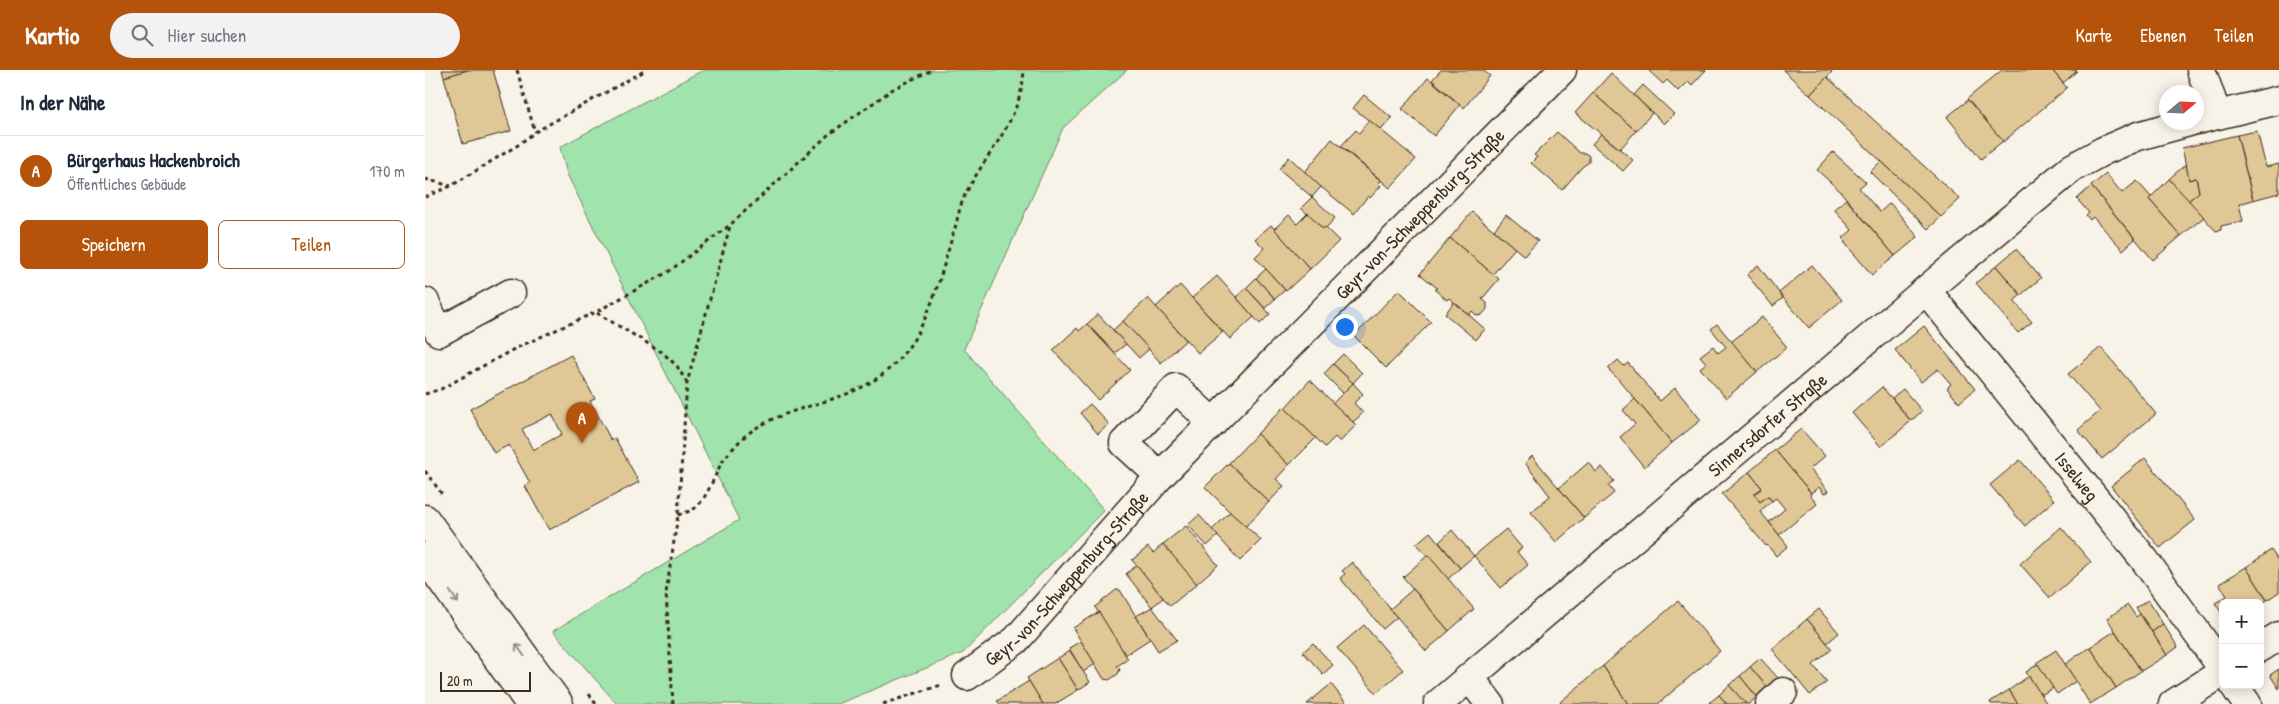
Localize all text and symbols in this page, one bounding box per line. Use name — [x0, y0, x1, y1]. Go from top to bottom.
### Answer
search box — [110, 13, 460, 58]
text: Kartio — [25, 19, 80, 51]
icon: search — [128, 21, 156, 49]
text: Hier suchen — [168, 22, 246, 48]
text: Karte — [2076, 23, 2112, 48]
text: Ebenen — [2140, 23, 2186, 48]
text: Teilen — [2214, 23, 2254, 48]
north arrow — [2159, 85, 2204, 130]
text: In der Nähe — [20, 88, 105, 117]
street label: Geyr-von-Schweppenburg-Straße — [1329, 122, 1510, 305]
text: Bürgerhaus Hackenbroich — [67, 147, 240, 173]
text: A — [32, 160, 40, 182]
text: 170 m — [370, 160, 405, 182]
text: Öffentliches Gebäude — [67, 173, 186, 195]
button: Speichern — [20, 220, 208, 269]
button: Teilen — [218, 220, 405, 269]
your location — [1332, 314, 1358, 340]
street label: Sinnersdorfer Straße — [1702, 366, 1833, 483]
pin: A — [566, 402, 598, 443]
street label: Isselweg — [2049, 446, 2105, 507]
street label: Geyr-von-Schweppenburg-Straße — [979, 485, 1154, 672]
one-way arrow — [449, 590, 459, 604]
map controls — [2219, 599, 2264, 689]
button: + — [2219, 599, 2264, 644]
one-way arrow — [515, 643, 525, 657]
button: − — [2219, 644, 2264, 689]
scale bar — [440, 669, 531, 692]
text: 20 m — [447, 671, 473, 690]

